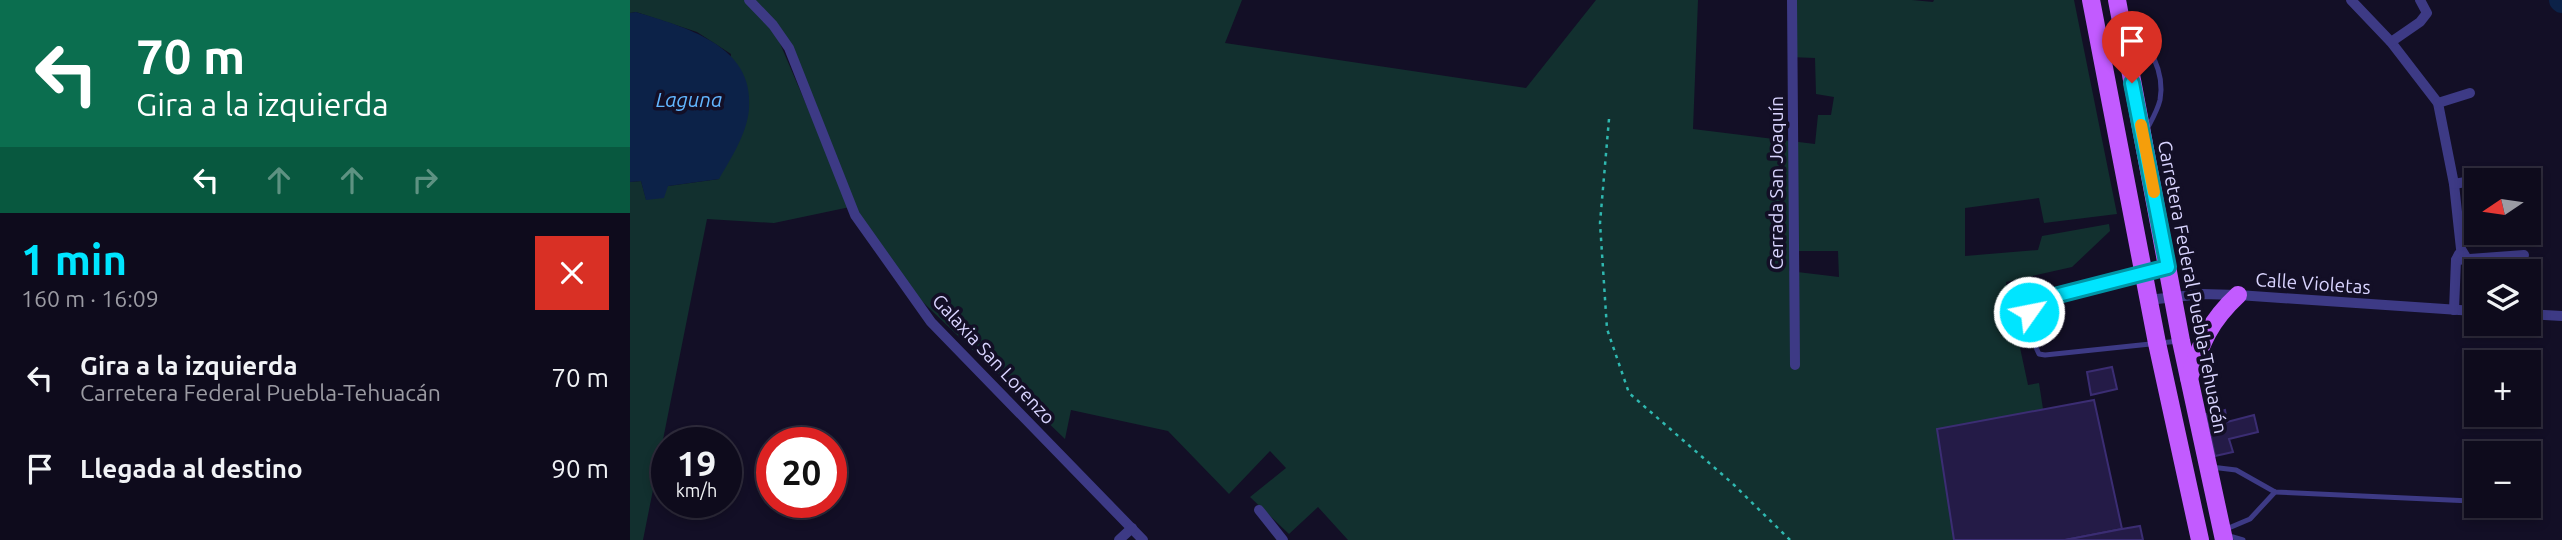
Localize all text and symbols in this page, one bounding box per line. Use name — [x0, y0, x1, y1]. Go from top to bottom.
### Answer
pin — [2102, 11, 2162, 83]
icon: arrive — [2113, 22, 2151, 60]
icon: left — [21, 28, 112, 119]
text: 70 m — [136, 28, 245, 83]
text: Gira a la izquierda — [136, 86, 389, 122]
water label: Laguna — [656, 87, 722, 111]
street label: Cerrada San Joaquín — [1765, 96, 1787, 270]
street label: Carretera Federal Puebla-Tehuacán — [2154, 139, 2232, 435]
icon: left — [187, 161, 225, 199]
icon: ahead — [260, 161, 298, 199]
icon: ahead — [333, 161, 371, 199]
icon: right — [406, 161, 444, 199]
north arrow — [2464, 168, 2541, 245]
map controls — [2464, 168, 2541, 518]
text: 1 min — [21, 236, 127, 283]
button: close — [535, 236, 609, 310]
button: layers — [2464, 259, 2541, 336]
street label: Calle Violetas — [2255, 268, 2371, 298]
position arrow — [1992, 275, 2066, 349]
text: 160 m · 16:09 — [21, 286, 159, 311]
street label: Galaxia San Lorenzo — [928, 290, 1060, 428]
button: + — [2464, 350, 2541, 427]
text: Gira a la izquierda — [80, 351, 298, 380]
icon: left — [21, 359, 59, 397]
text: 70 m — [551, 363, 609, 392]
text: Carretera Federal Puebla-Tehuacán — [80, 380, 441, 405]
speed limit sign: 20 — [756, 427, 847, 518]
button: − — [2464, 441, 2541, 518]
text: 19 — [677, 443, 716, 483]
icon: arrive — [21, 450, 59, 488]
text: Llegada al destino — [80, 454, 303, 483]
text: 90 m — [551, 454, 609, 483]
text: km/h — [676, 480, 717, 500]

